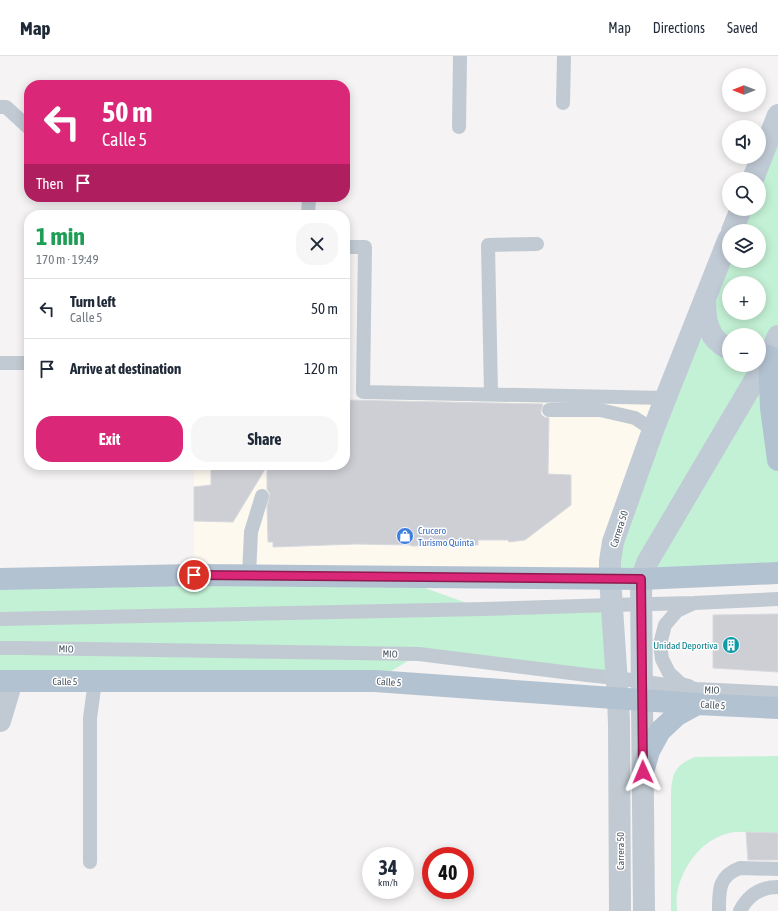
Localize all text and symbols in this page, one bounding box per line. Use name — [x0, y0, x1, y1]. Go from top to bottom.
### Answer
text: Map — [20, 17, 51, 39]
text: Map — [608, 20, 631, 36]
text: Directions — [653, 20, 705, 36]
text: Saved — [727, 20, 758, 36]
north arrow — [722, 68, 766, 112]
map controls — [722, 68, 766, 372]
icon: left — [36, 96, 88, 148]
text: 50 m — [102, 96, 152, 128]
button: sound — [722, 120, 766, 164]
text: Calle 5 — [102, 129, 147, 150]
icon: arrive — [72, 172, 94, 194]
button: search — [722, 172, 766, 216]
text: Then — [36, 175, 64, 192]
text: 1 min — [36, 223, 85, 250]
button: close — [296, 223, 338, 265]
button: layers — [722, 224, 766, 268]
text: 170 m · 19:49 — [36, 252, 99, 267]
button: + — [722, 276, 766, 320]
text: Turn left — [70, 293, 116, 310]
icon: left — [36, 298, 58, 320]
text: 50 m — [311, 300, 338, 317]
text: Calle 5 — [70, 310, 102, 325]
button: − — [722, 328, 766, 372]
icon: arrive — [36, 358, 58, 380]
text: Arrive at destination — [70, 360, 181, 377]
text: 120 m — [304, 360, 338, 377]
button: Exit — [36, 416, 183, 462]
button: Share — [191, 416, 338, 462]
street label: Carrera 50 — [608, 509, 630, 549]
place label: Crucero Turismo Quinta — [418, 525, 474, 548]
shop icon: Crucero Turismo Quinta — [395, 526, 415, 546]
pin — [177, 558, 211, 592]
icon: arrive — [183, 564, 205, 586]
building icon: Unidad Deportiva — [721, 635, 741, 655]
place label: Unidad Deportiva — [653, 640, 718, 651]
street label: MIO — [58, 643, 74, 655]
street label: MIO — [382, 648, 398, 660]
street label: Calle 5 — [53, 676, 78, 687]
street label: Calle 5 — [376, 676, 402, 688]
street label: MIO — [704, 684, 720, 696]
street label: Calle 5 — [700, 699, 726, 711]
position arrow — [622, 751, 664, 793]
street label: Carrera 50 — [615, 832, 626, 870]
speed limit sign: 40 — [422, 847, 474, 899]
text: 34 — [379, 856, 397, 879]
text: km/h — [378, 877, 398, 888]

